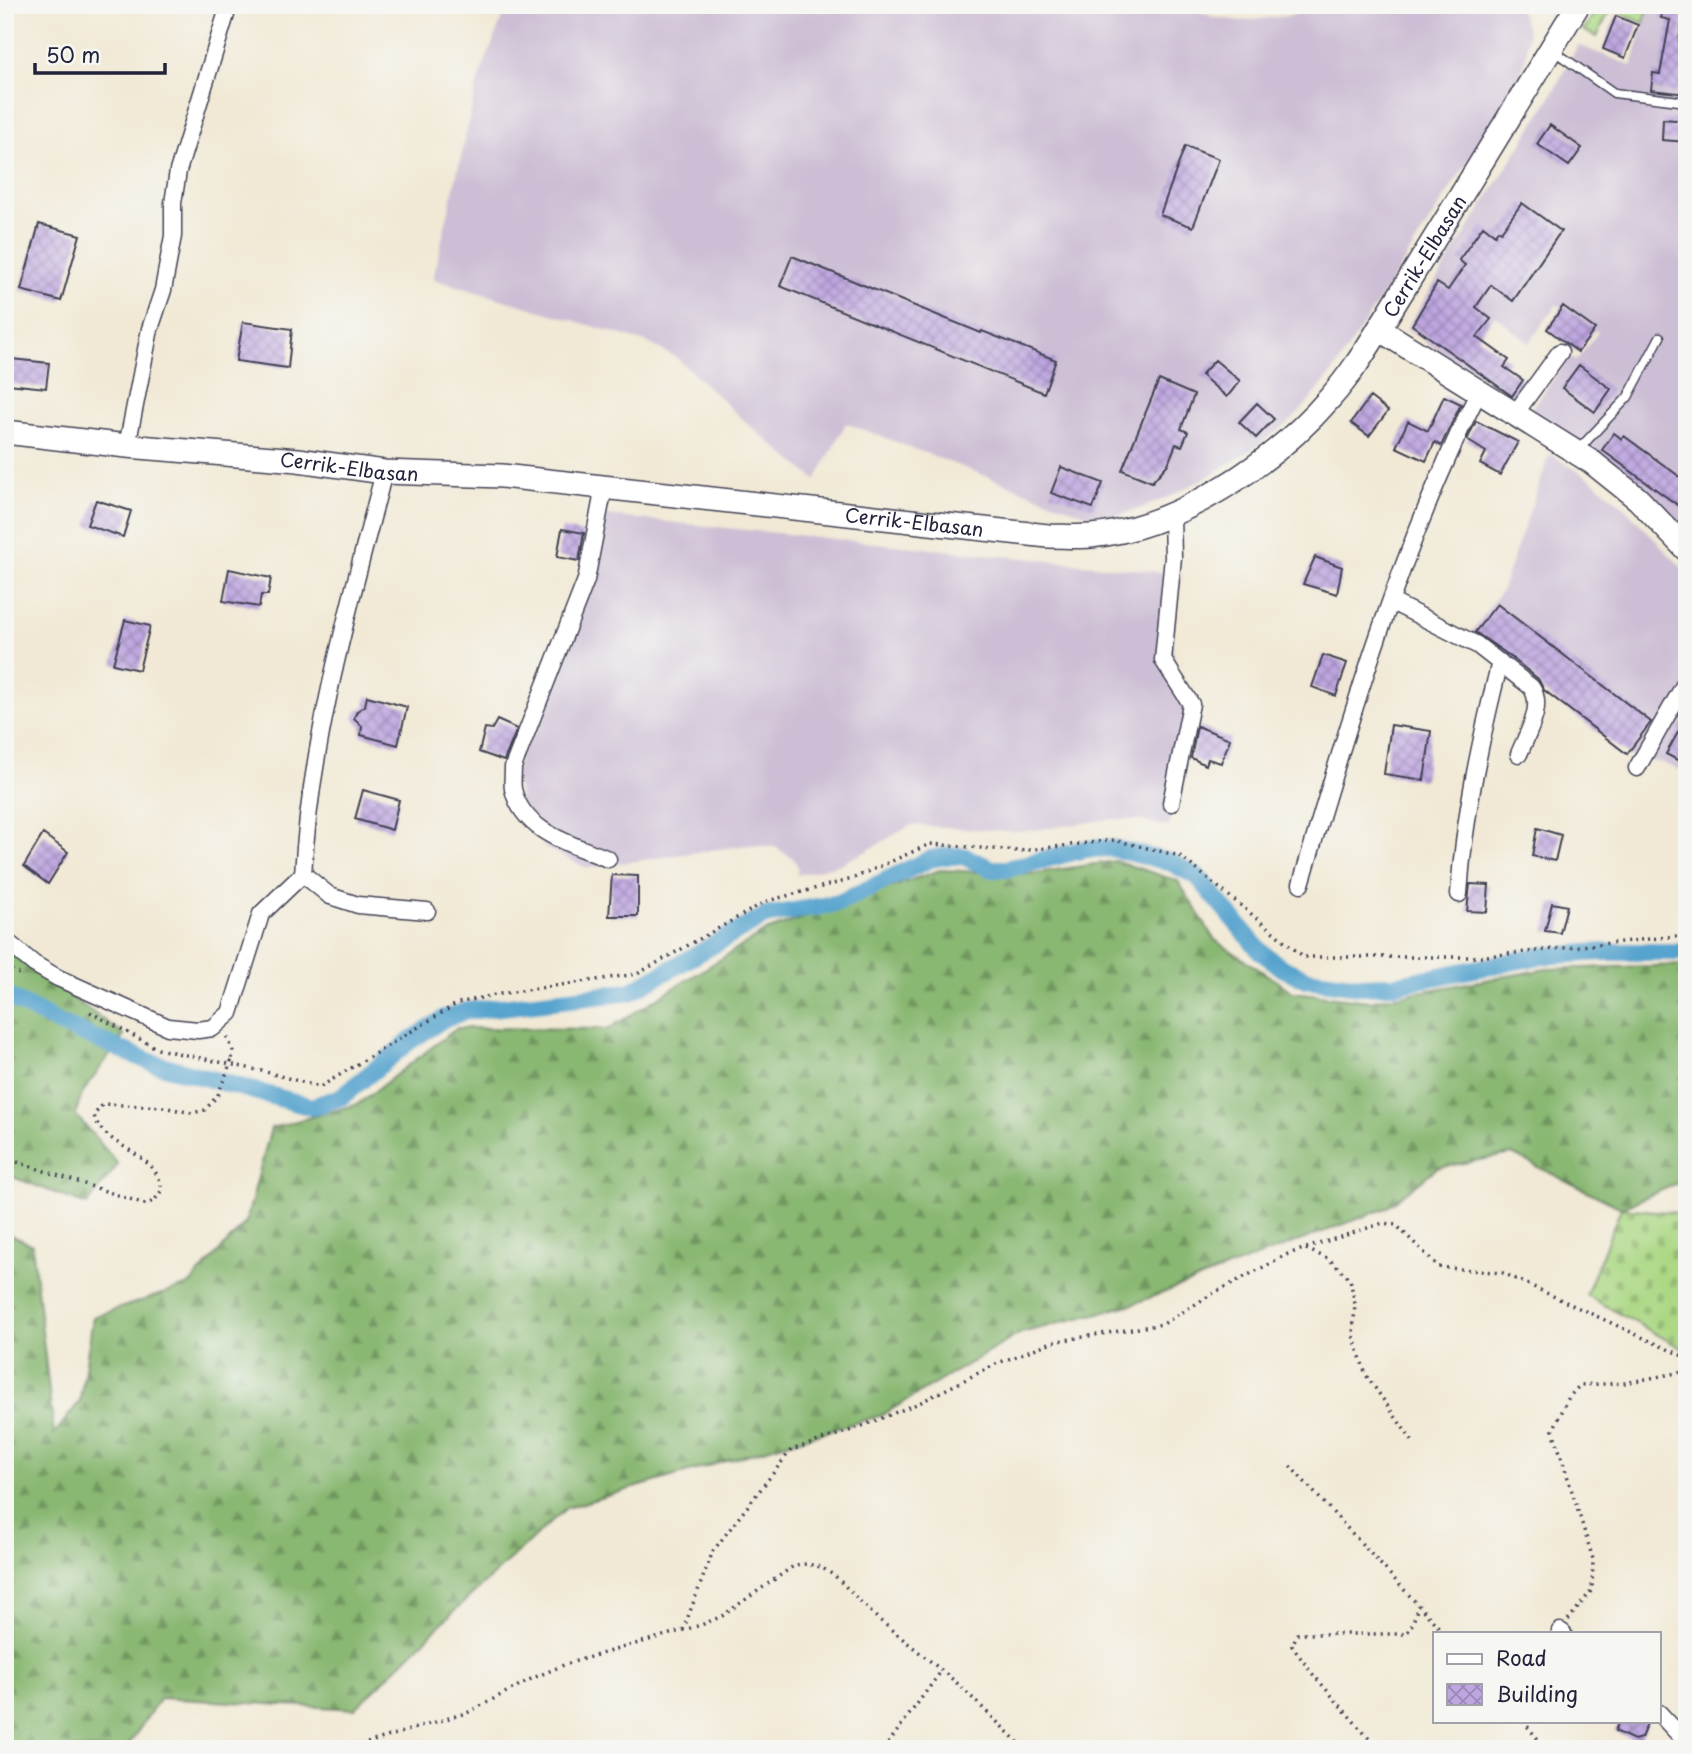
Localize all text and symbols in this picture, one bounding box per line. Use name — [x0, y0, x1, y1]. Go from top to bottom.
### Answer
scale bar — [35, 32, 164, 76]
text: 50 m — [46, 38, 100, 70]
street label: Cerrik-Elbasan — [1376, 189, 1472, 322]
street label: Cerrik-Elbasan — [279, 445, 419, 487]
street label: Cerrik-Elbasan — [844, 500, 985, 543]
legend — [1433, 1632, 1660, 1722]
text: Road — [1496, 1641, 1547, 1673]
text: Building — [1496, 1677, 1578, 1709]

